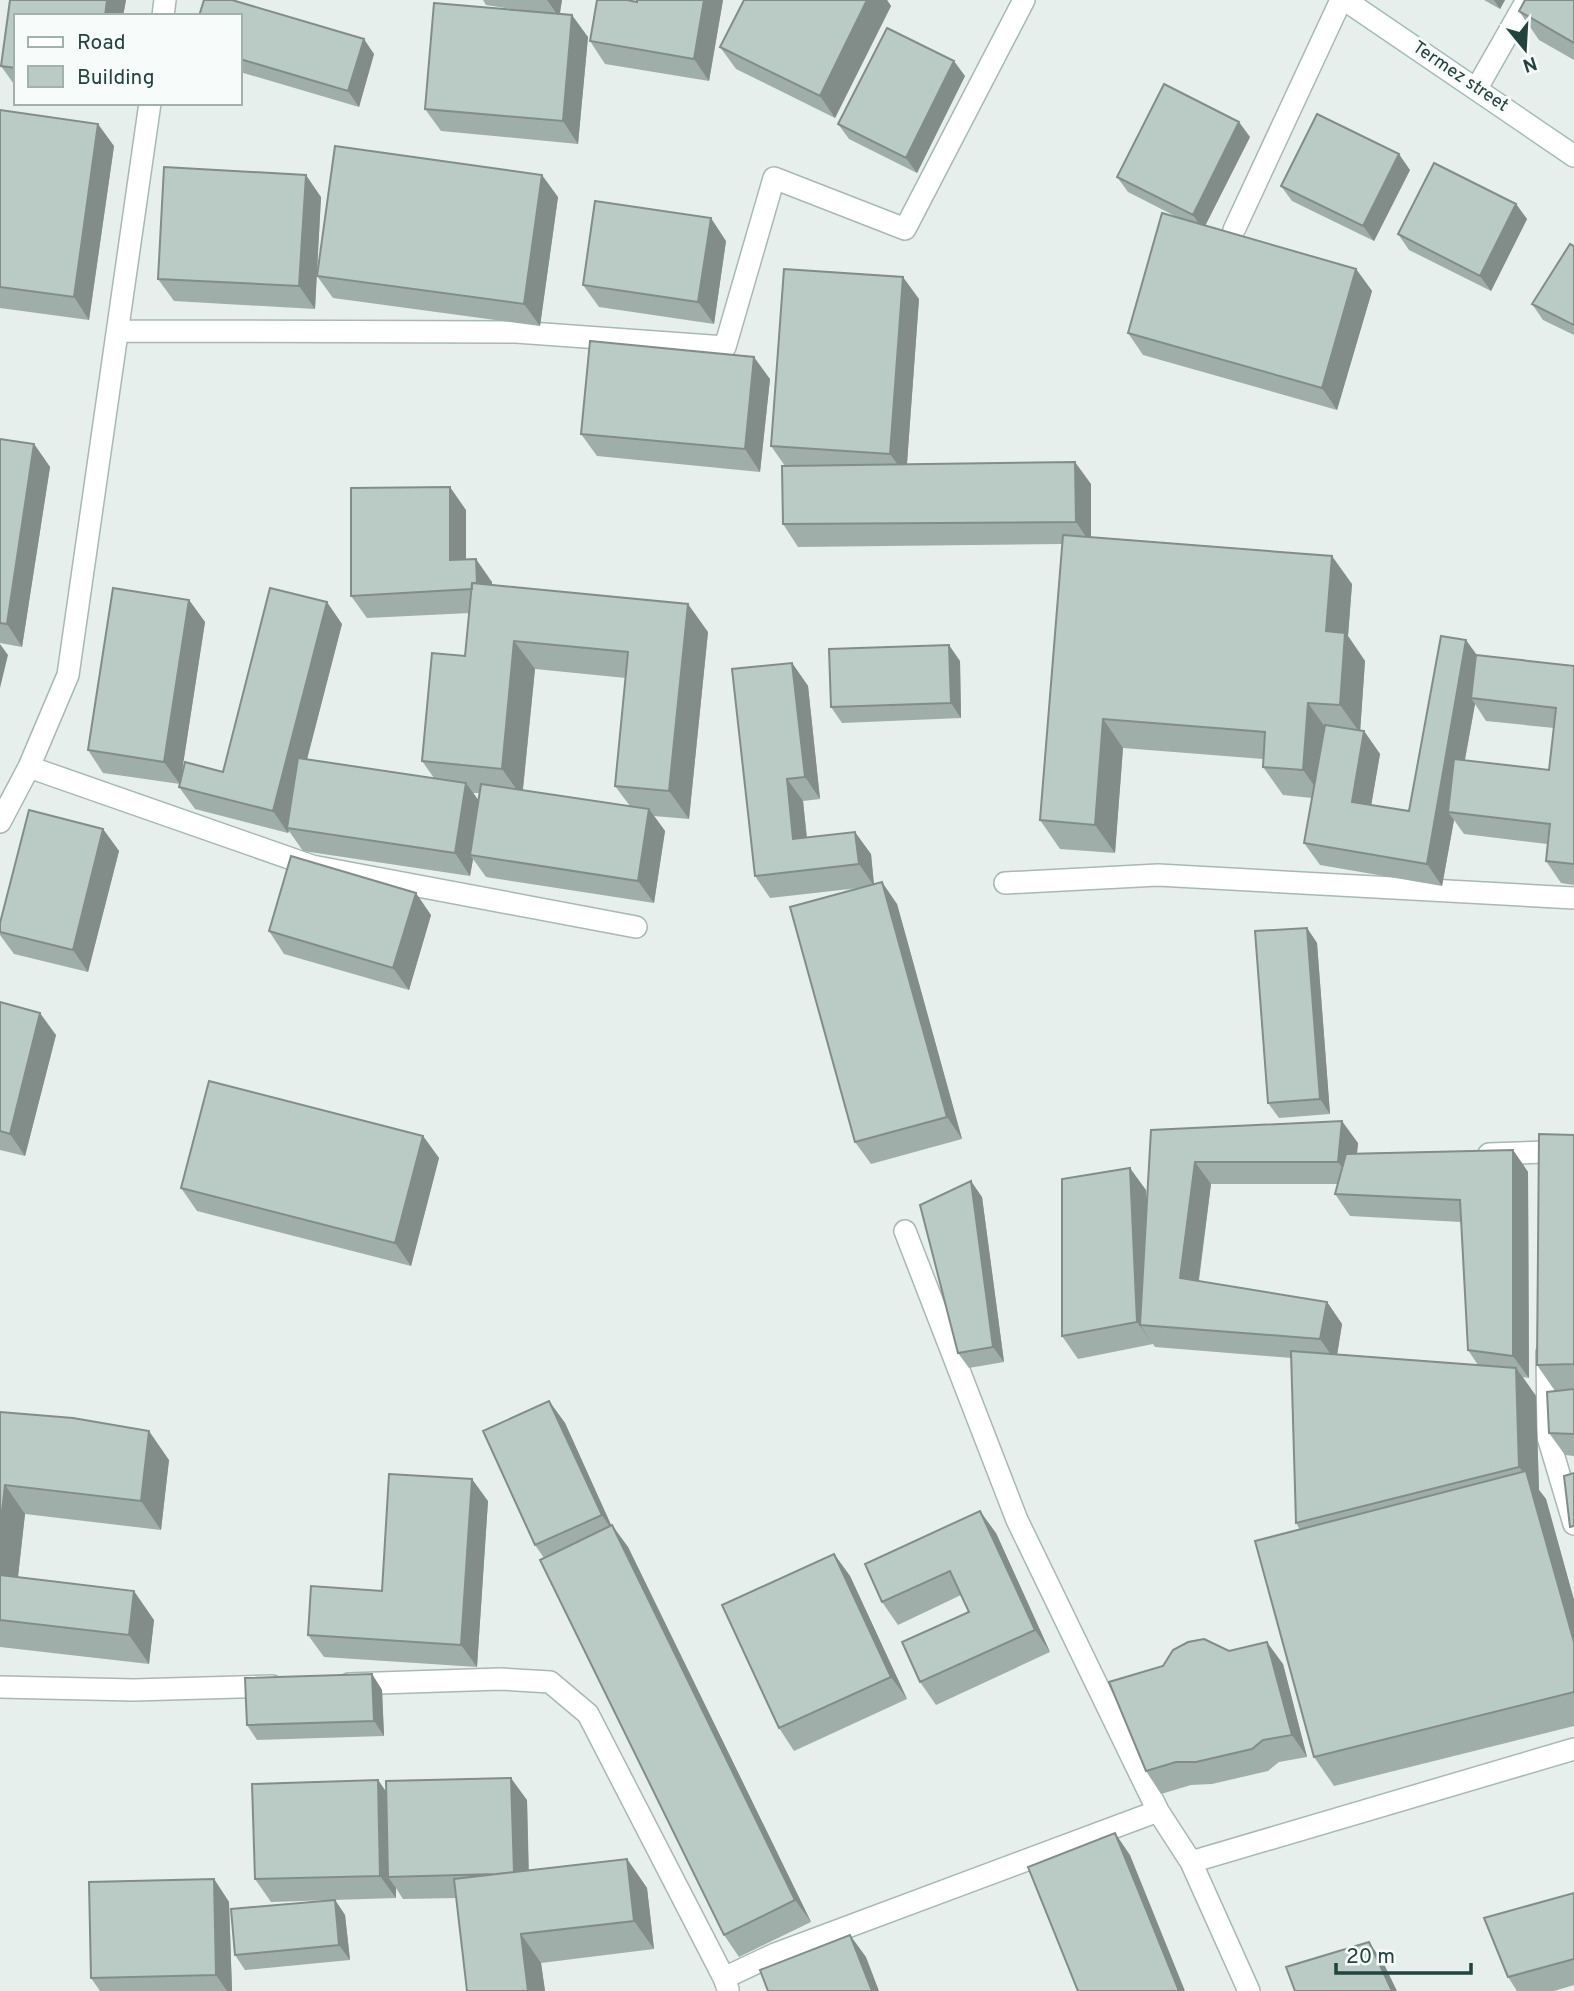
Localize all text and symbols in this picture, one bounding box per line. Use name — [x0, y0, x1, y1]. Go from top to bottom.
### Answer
legend — [14, 14, 242, 105]
north arrow — [1490, 14, 1560, 84]
text: Road — [77, 30, 126, 57]
street label: Termez street — [1407, 36, 1513, 118]
text: N — [1519, 50, 1540, 77]
text: Building — [77, 65, 155, 92]
scale bar — [1336, 1932, 1471, 1976]
text: 20 m — [1346, 1944, 1395, 1971]

